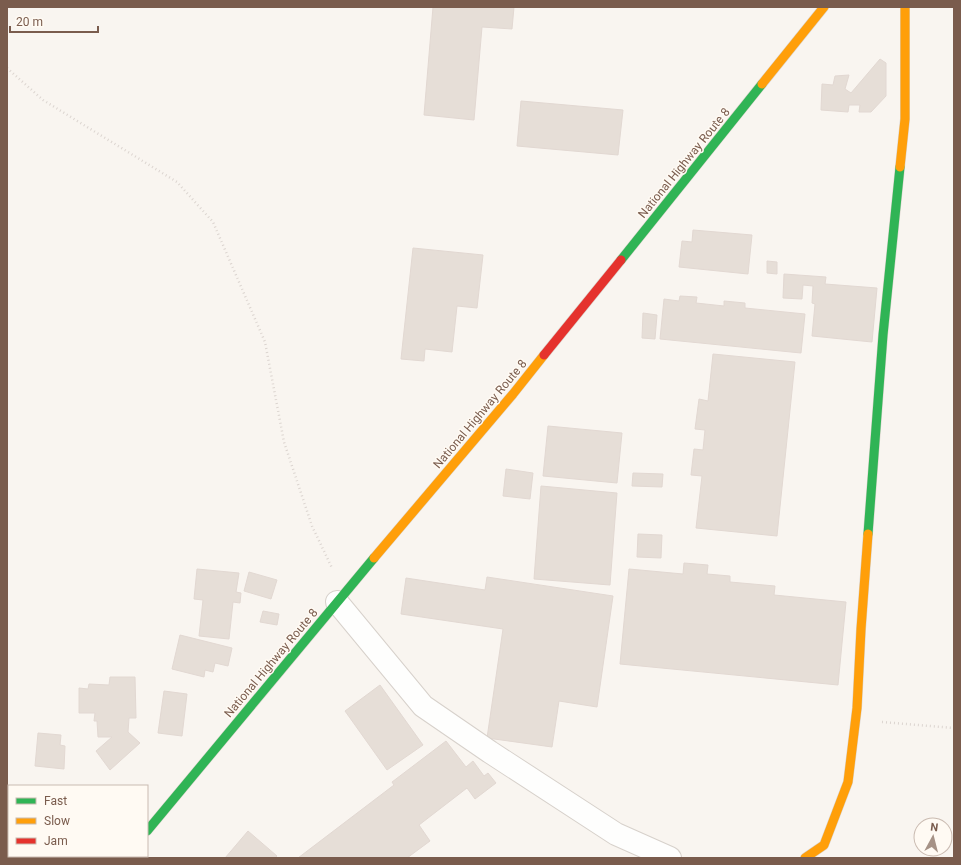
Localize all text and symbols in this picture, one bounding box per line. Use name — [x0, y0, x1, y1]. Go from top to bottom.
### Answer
scale bar — [10, 8, 98, 34]
text: 20 m — [16, 15, 43, 29]
street label: National Highway Route 8 — [635, 105, 733, 221]
street label: National Highway Route 8 — [430, 357, 530, 471]
street label: National Highway Route 8 — [221, 606, 321, 720]
legend — [8, 785, 148, 857]
text: Fast — [44, 794, 67, 808]
text: Slow — [44, 814, 70, 828]
north arrow — [913, 817, 953, 857]
text: N — [930, 821, 939, 835]
text: Jam — [44, 834, 68, 848]

